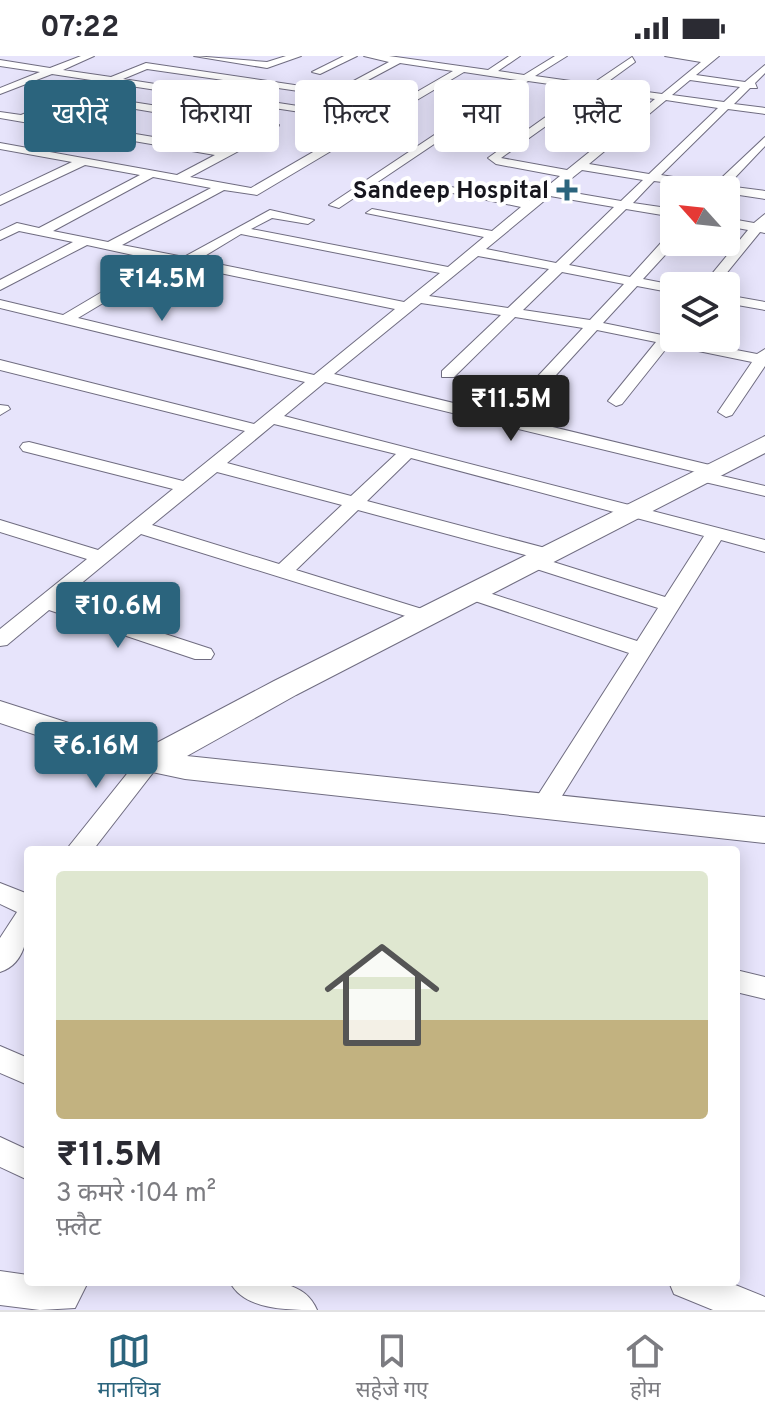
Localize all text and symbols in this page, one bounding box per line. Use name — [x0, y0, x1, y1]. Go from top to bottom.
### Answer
text: 07:22 — [40, 10, 119, 47]
chip: खरीदें — [24, 80, 136, 152]
chip: किराया — [152, 80, 279, 152]
chip: फ़िल्टर — [295, 80, 418, 152]
chip: नया — [434, 80, 529, 152]
chip: फ़्लैट — [545, 80, 650, 152]
north arrow — [660, 176, 740, 256]
map controls — [660, 176, 740, 352]
place label: Sandeep Hospital — [353, 177, 549, 207]
marker: Sandeep Hospital — [556, 179, 578, 201]
pin: ₹14.5M — [97, 255, 227, 323]
text: ₹14.5M — [118, 264, 206, 297]
button: layers — [660, 272, 740, 352]
pin: ₹11.5M — [446, 375, 576, 443]
text: ₹11.5M — [470, 384, 552, 417]
pin: ₹10.6M — [53, 582, 183, 650]
text: ₹10.6M — [74, 591, 162, 624]
pin: ₹6.16M — [31, 722, 161, 790]
text: ₹6.16M — [53, 731, 139, 764]
icon: home — [310, 923, 454, 1067]
text: ₹11.5M — [56, 1135, 162, 1178]
text: 3 कमरे · 104 m² — [56, 1178, 216, 1211]
text: फ़्लैट — [56, 1212, 101, 1245]
tab: मानचित्र — [98, 1329, 160, 1406]
tab: सहेजे गए — [356, 1329, 428, 1406]
tab: होम — [623, 1329, 667, 1406]

